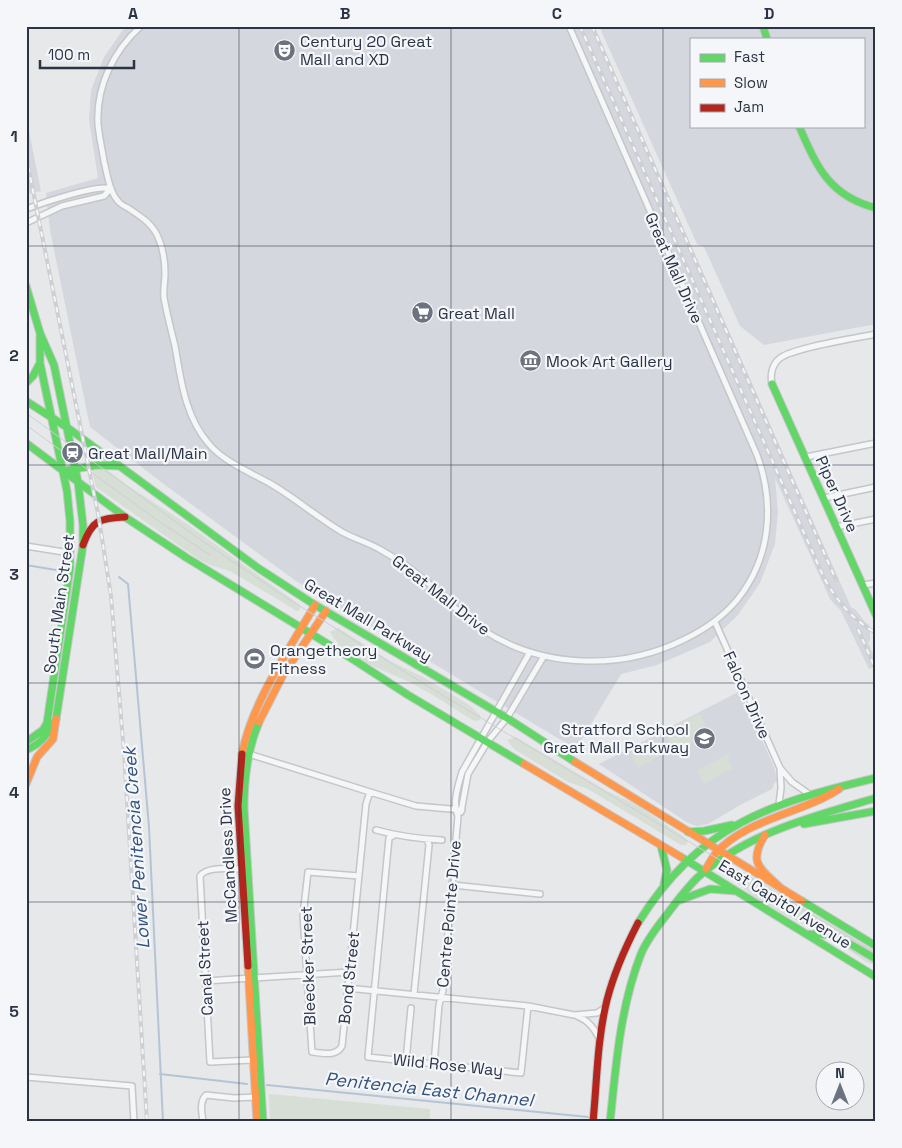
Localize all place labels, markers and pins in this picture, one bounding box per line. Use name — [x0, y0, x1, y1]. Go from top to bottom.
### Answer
place label: Century 20 Great Mall and XD — [300, 31, 432, 70]
theatre icon: Century 20 Great Mall and XD — [272, 38, 296, 62]
supermarket icon: Great Mall — [410, 301, 434, 325]
place label: Great Mall — [438, 303, 515, 324]
museum icon: Mook Art Gallery — [518, 349, 542, 373]
place label: Mook Art Gallery — [546, 351, 673, 372]
station icon: Great Mall/Main — [60, 441, 84, 465]
place label: Great Mall/Main — [88, 443, 208, 464]
place label: Orangetheory Fitness — [270, 640, 377, 679]
sports icon: Orangetheory Fitness — [242, 647, 266, 671]
place label: Stratford School Great Mall Parkway — [543, 719, 689, 758]
school or university icon: Stratford School Great Mall Parkway — [693, 726, 717, 750]

